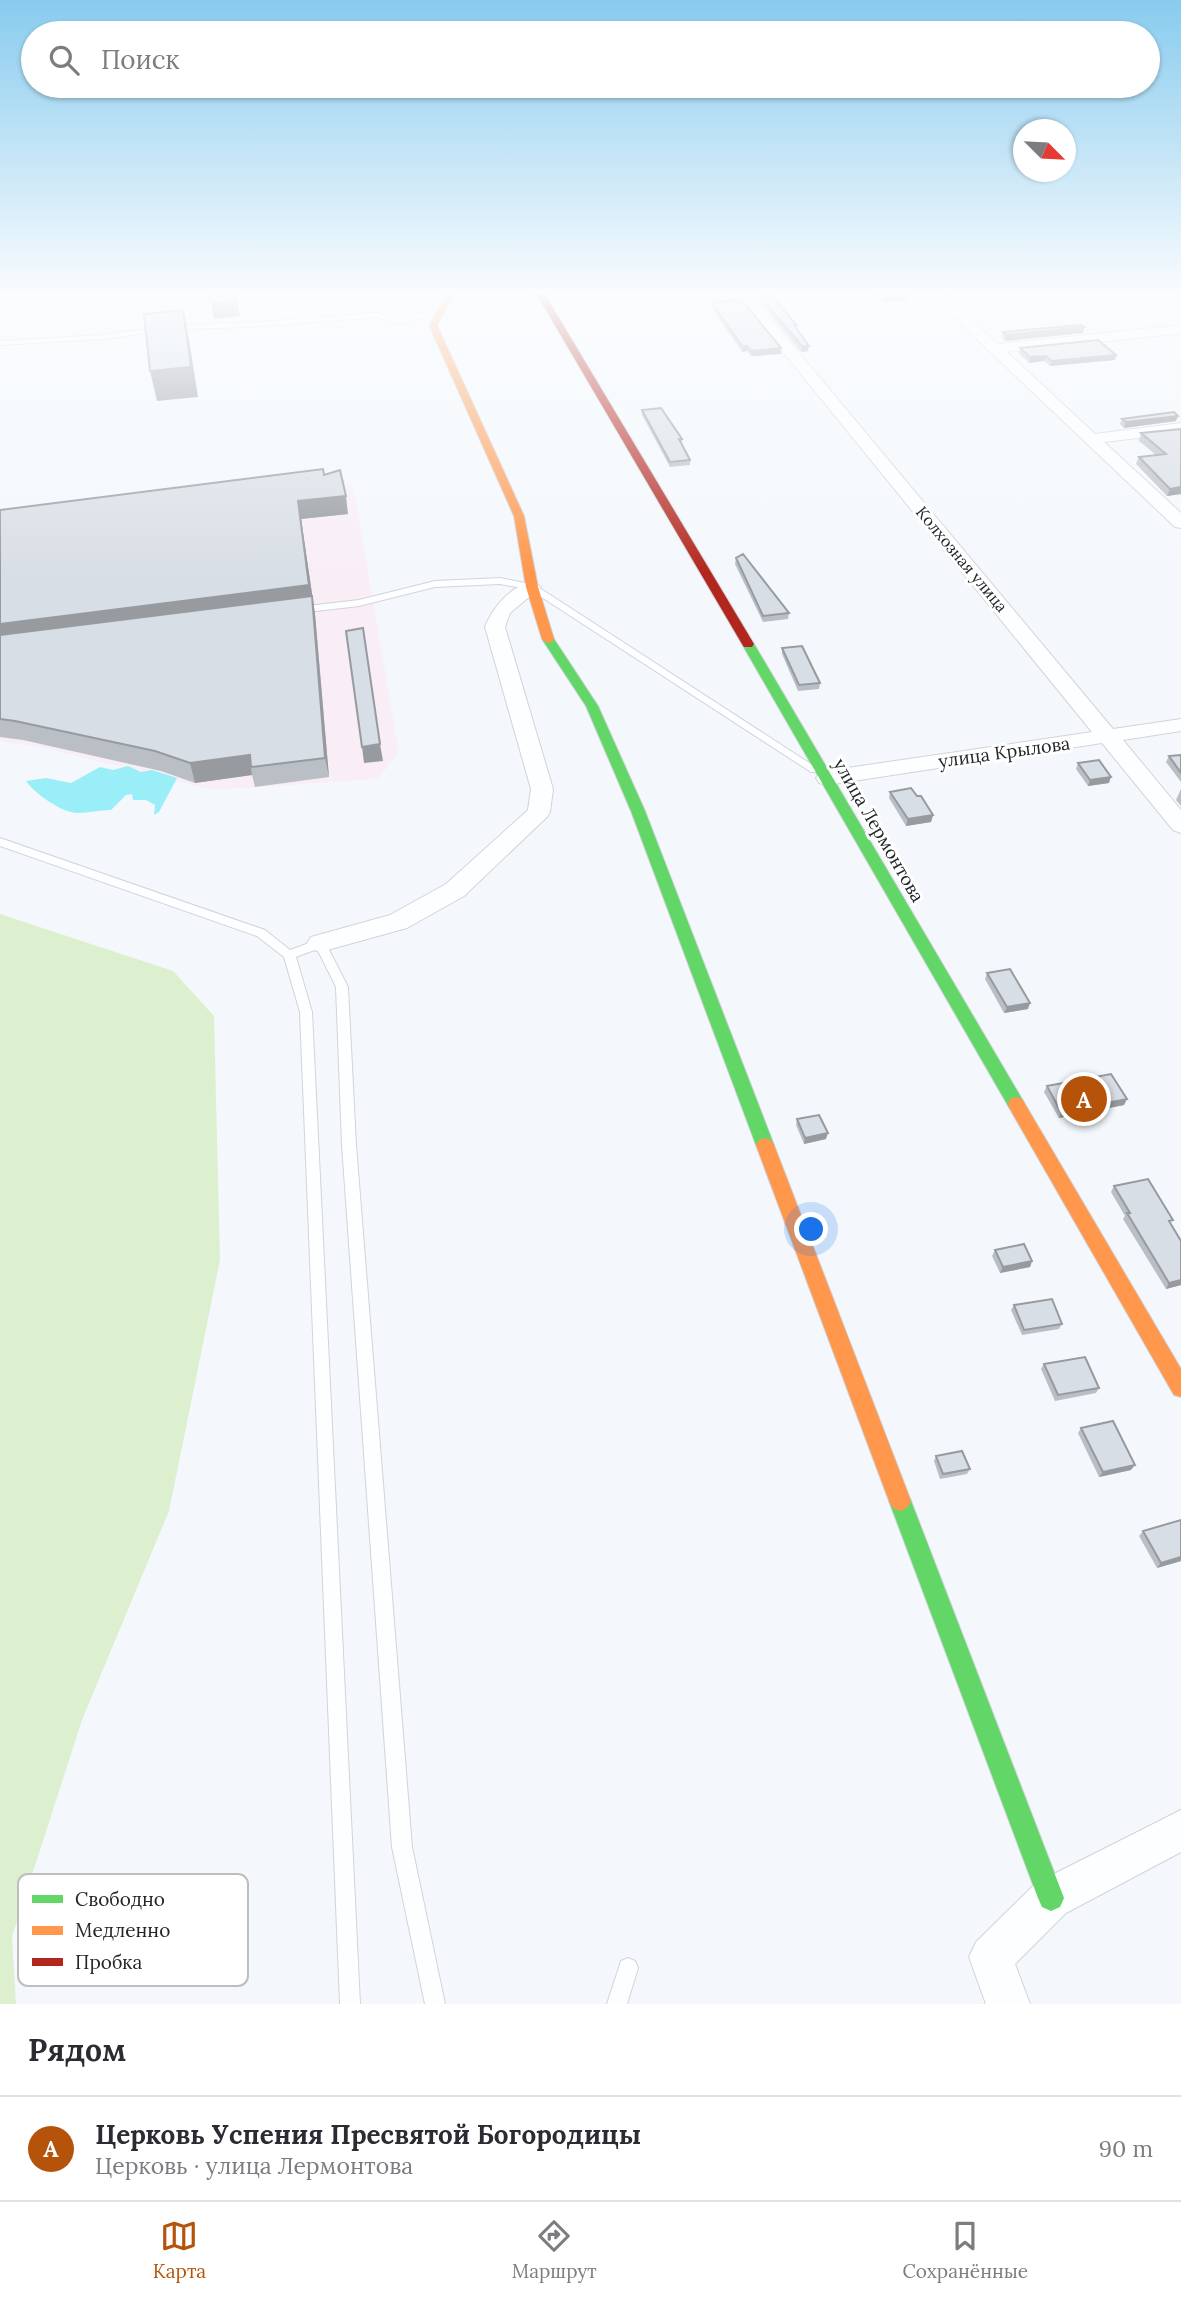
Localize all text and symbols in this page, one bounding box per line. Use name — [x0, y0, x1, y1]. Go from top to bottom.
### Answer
search box — [21, 21, 1160, 98]
icon: search — [45, 41, 83, 79]
text: Поиск — [101, 43, 180, 76]
north arrow — [1013, 119, 1076, 182]
street label: Колхозная улица — [912, 502, 1012, 616]
street label: улица Крылова — [937, 731, 1071, 773]
street label: улица Лермонтова — [828, 754, 930, 906]
pin: A — [1061, 1073, 1107, 1125]
your location — [794, 1212, 828, 1246]
legend — [18, 1874, 248, 1986]
text: Свободно — [75, 1887, 165, 1911]
text: Медленно — [75, 1918, 170, 1942]
text: Пробка — [75, 1950, 142, 1974]
text: Рядом — [28, 2031, 126, 2069]
text: Церковь Успения Пресвятой Богородицы — [95, 2118, 641, 2151]
text: A — [43, 2134, 59, 2163]
text: 90 m — [1099, 2134, 1153, 2163]
text: Церковь · улица Лермонтова — [95, 2151, 413, 2180]
tab: Карта — [153, 2217, 206, 2283]
tab: Маршрут — [512, 2217, 597, 2283]
tab: Сохранённые — [902, 2217, 1028, 2283]

